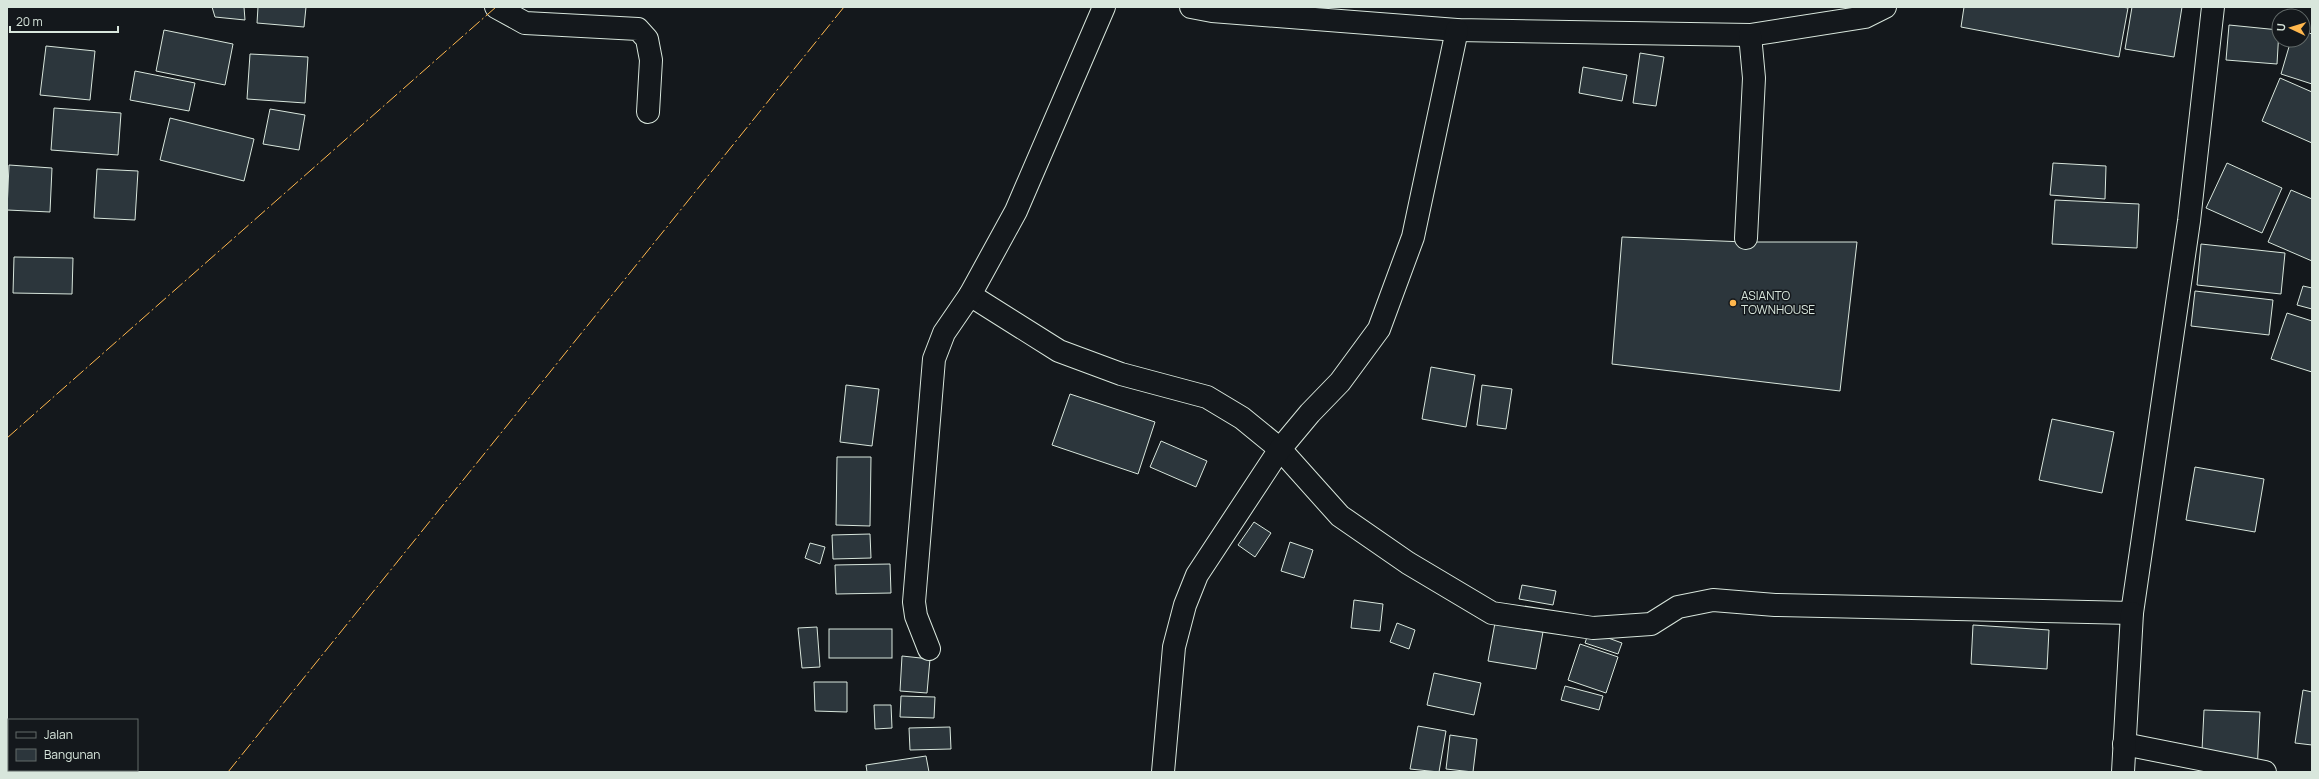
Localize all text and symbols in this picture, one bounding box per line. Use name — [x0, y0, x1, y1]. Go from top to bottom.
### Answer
scale bar — [10, 8, 118, 34]
north arrow — [2271, 8, 2311, 48]
text: 20 m — [16, 13, 43, 30]
text: U — [2273, 23, 2288, 32]
place label: ASIANTO TOWNHOUSE — [1741, 287, 1815, 318]
marker: ASIANTO TOWNHOUSE — [1728, 298, 1738, 308]
legend — [8, 719, 138, 771]
text: Jalan — [44, 726, 73, 743]
text: Bangunan — [44, 746, 100, 763]

